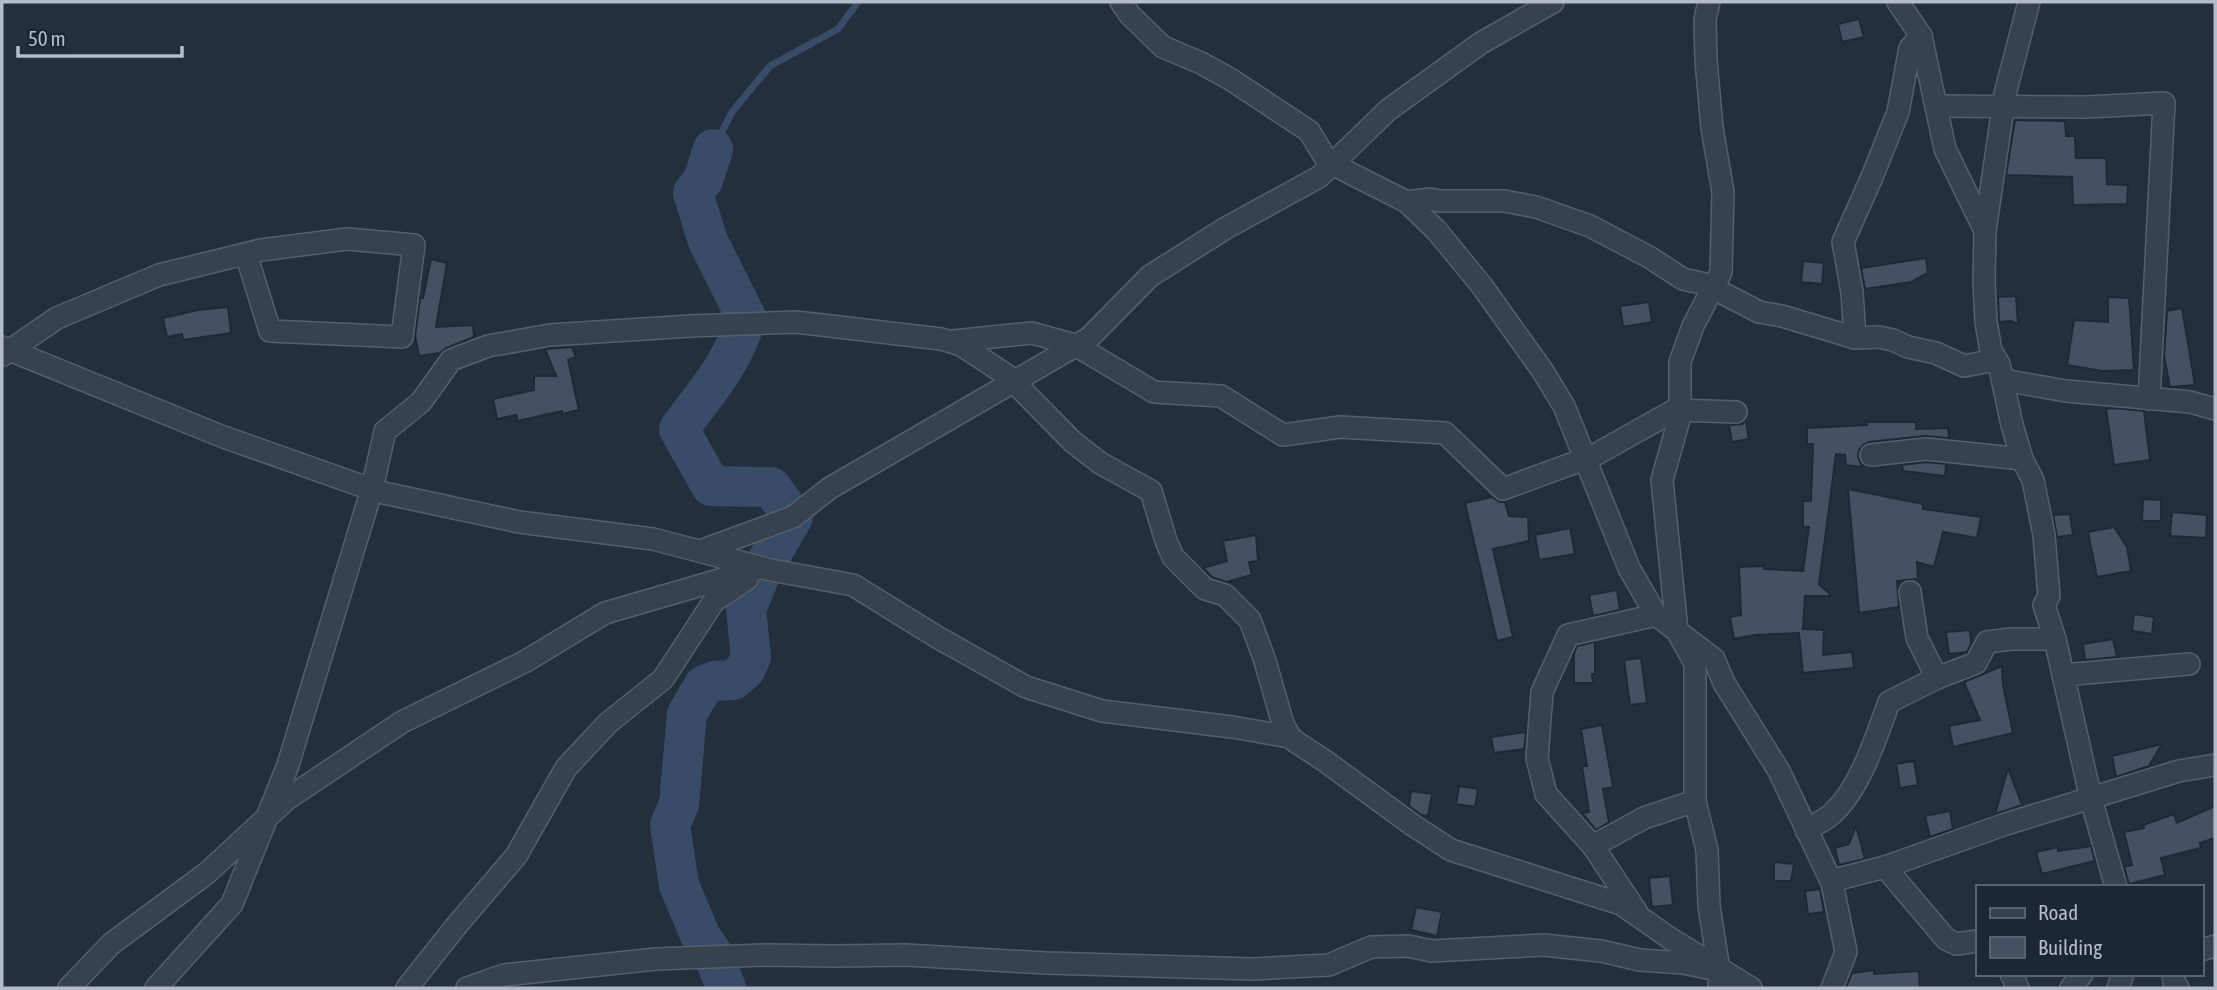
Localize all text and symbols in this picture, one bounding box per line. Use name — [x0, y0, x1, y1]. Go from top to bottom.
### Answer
scale bar — [18, 14, 182, 58]
text: 50 m — [28, 26, 66, 50]
legend — [1976, 885, 2203, 976]
text: Road — [2038, 900, 2078, 924]
text: Building — [2038, 935, 2102, 959]

